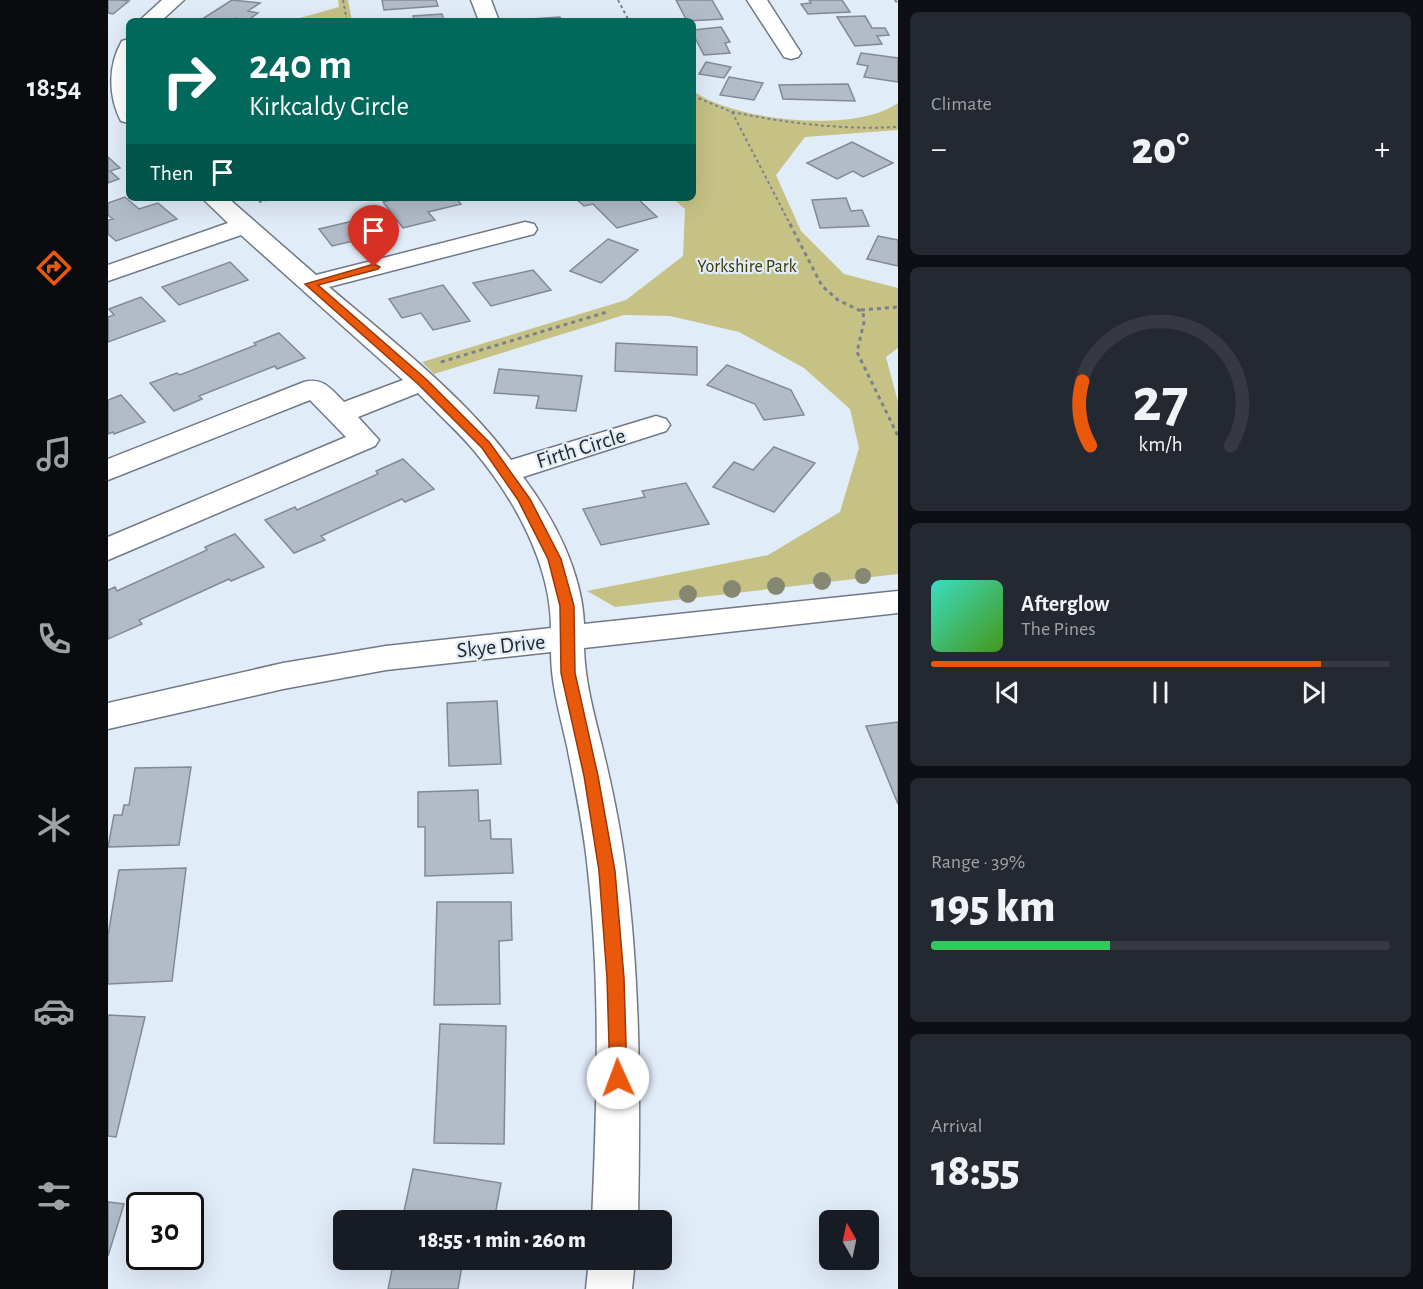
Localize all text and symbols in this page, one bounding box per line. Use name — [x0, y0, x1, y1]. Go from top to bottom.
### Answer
icon: right — [150, 42, 228, 120]
text: 240 m — [249, 44, 352, 86]
text: 18:54 — [27, 74, 81, 101]
text: Kirkcaldy Circle — [249, 93, 409, 120]
text: Climate — [931, 94, 992, 114]
text: 20° — [1131, 127, 1190, 172]
text: − — [931, 133, 947, 166]
text: + — [1374, 133, 1390, 166]
icon: arrive — [206, 156, 239, 189]
text: Then — [150, 162, 194, 184]
pin — [348, 205, 399, 267]
icon: arrive — [357, 214, 390, 247]
icon: directions — [33, 247, 75, 289]
park label: Yorkshire Park — [697, 258, 798, 276]
text: 27 — [1132, 370, 1189, 432]
street label: Firth Circle — [534, 424, 628, 472]
icon: music — [33, 433, 75, 475]
text: km/h — [1138, 435, 1183, 456]
text: Afterglow — [1021, 593, 1109, 615]
icon: phone — [33, 618, 75, 660]
text: The Pines — [1021, 619, 1096, 639]
street label: Skye Drive — [456, 630, 546, 662]
icon: previous — [991, 676, 1024, 709]
icon: pause — [1144, 676, 1177, 709]
icon: next — [1297, 676, 1330, 709]
icon: climate — [33, 804, 75, 846]
text: Range · 39% — [931, 852, 1025, 872]
text: 195 km — [931, 885, 1055, 930]
icon: car — [33, 990, 75, 1032]
position arrow — [586, 1046, 650, 1110]
text: Arrival — [931, 1116, 982, 1136]
text: 18:55 — [931, 1149, 1020, 1194]
icon: filters — [33, 1175, 75, 1217]
speed limit sign: 30 — [126, 1192, 204, 1270]
north arrow — [819, 1210, 879, 1270]
map controls — [819, 1210, 879, 1270]
text: 18:55 · 1 min · 260 m — [419, 1229, 586, 1251]

